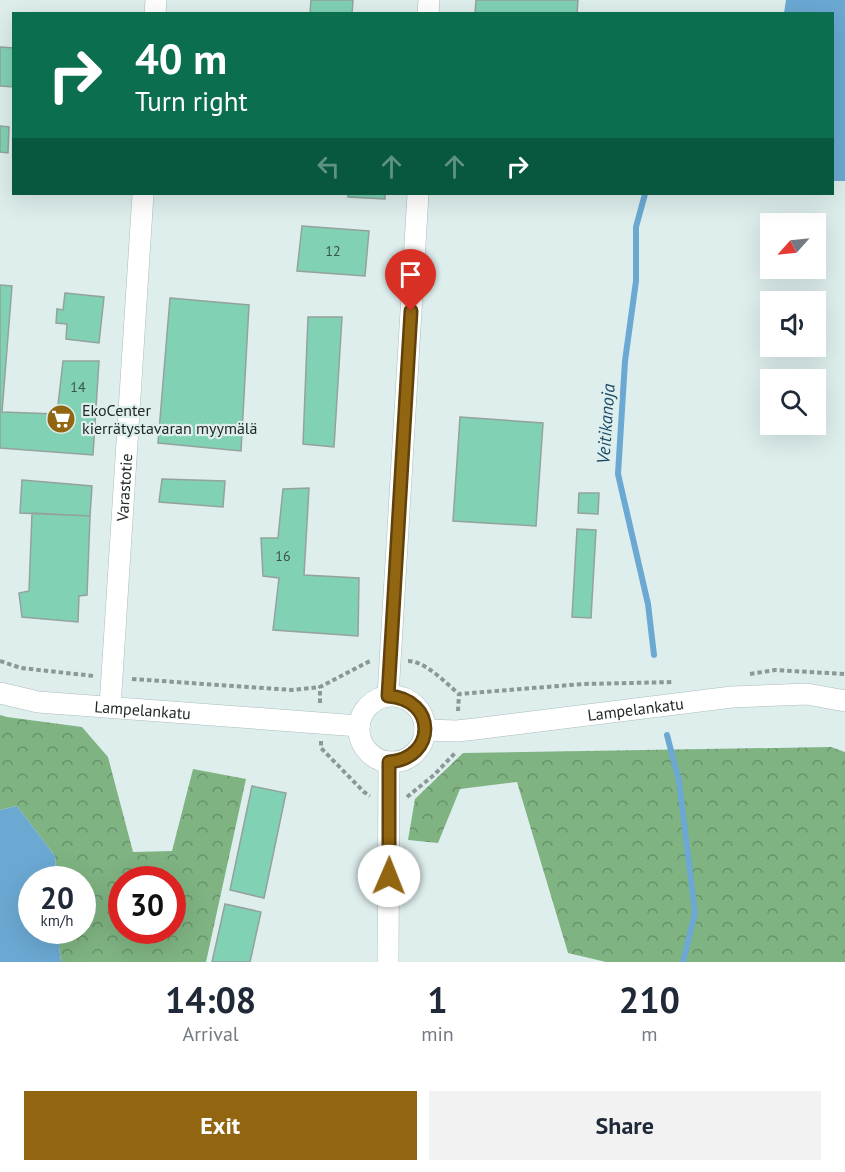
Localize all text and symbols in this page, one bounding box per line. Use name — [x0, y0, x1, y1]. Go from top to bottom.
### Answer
text: 40 m — [135, 31, 227, 86]
icon: right — [36, 36, 114, 114]
text: Turn right — [135, 84, 248, 118]
icon: left — [312, 150, 345, 183]
icon: ahead — [375, 150, 408, 183]
icon: ahead — [438, 150, 471, 183]
icon: right — [501, 150, 534, 183]
north arrow — [760, 213, 826, 279]
map controls — [760, 213, 826, 435]
house number: 12 — [325, 242, 341, 260]
pin — [385, 249, 436, 311]
icon: arrive — [394, 258, 427, 291]
button: sound — [760, 291, 826, 357]
button: search — [760, 369, 826, 435]
house number: 14 — [70, 378, 86, 396]
water label: Veitikanoja — [591, 383, 620, 465]
place label: EkoCenter kierrätystavaran myymälä — [82, 400, 257, 438]
supermarket icon: EkoCenter kierrätystavaran myymälä — [45, 403, 77, 435]
street label: Varastotie — [112, 453, 136, 523]
house number: 16 — [275, 547, 291, 565]
street label: Lampelankatu — [586, 693, 685, 725]
street label: Lampelankatu — [94, 696, 192, 723]
position arrow — [357, 844, 421, 908]
speed limit sign: 30 — [108, 866, 186, 944]
text: 20 — [40, 878, 74, 917]
text: km/h — [41, 911, 73, 930]
text: 14:08 — [165, 976, 256, 1023]
text: 1 — [427, 976, 448, 1023]
text: 210 — [619, 976, 680, 1023]
text: Arrival — [183, 1021, 239, 1047]
text: min — [421, 1021, 454, 1047]
text: m — [641, 1021, 658, 1047]
button: Exit — [24, 1091, 417, 1160]
button: Share — [429, 1091, 821, 1160]

